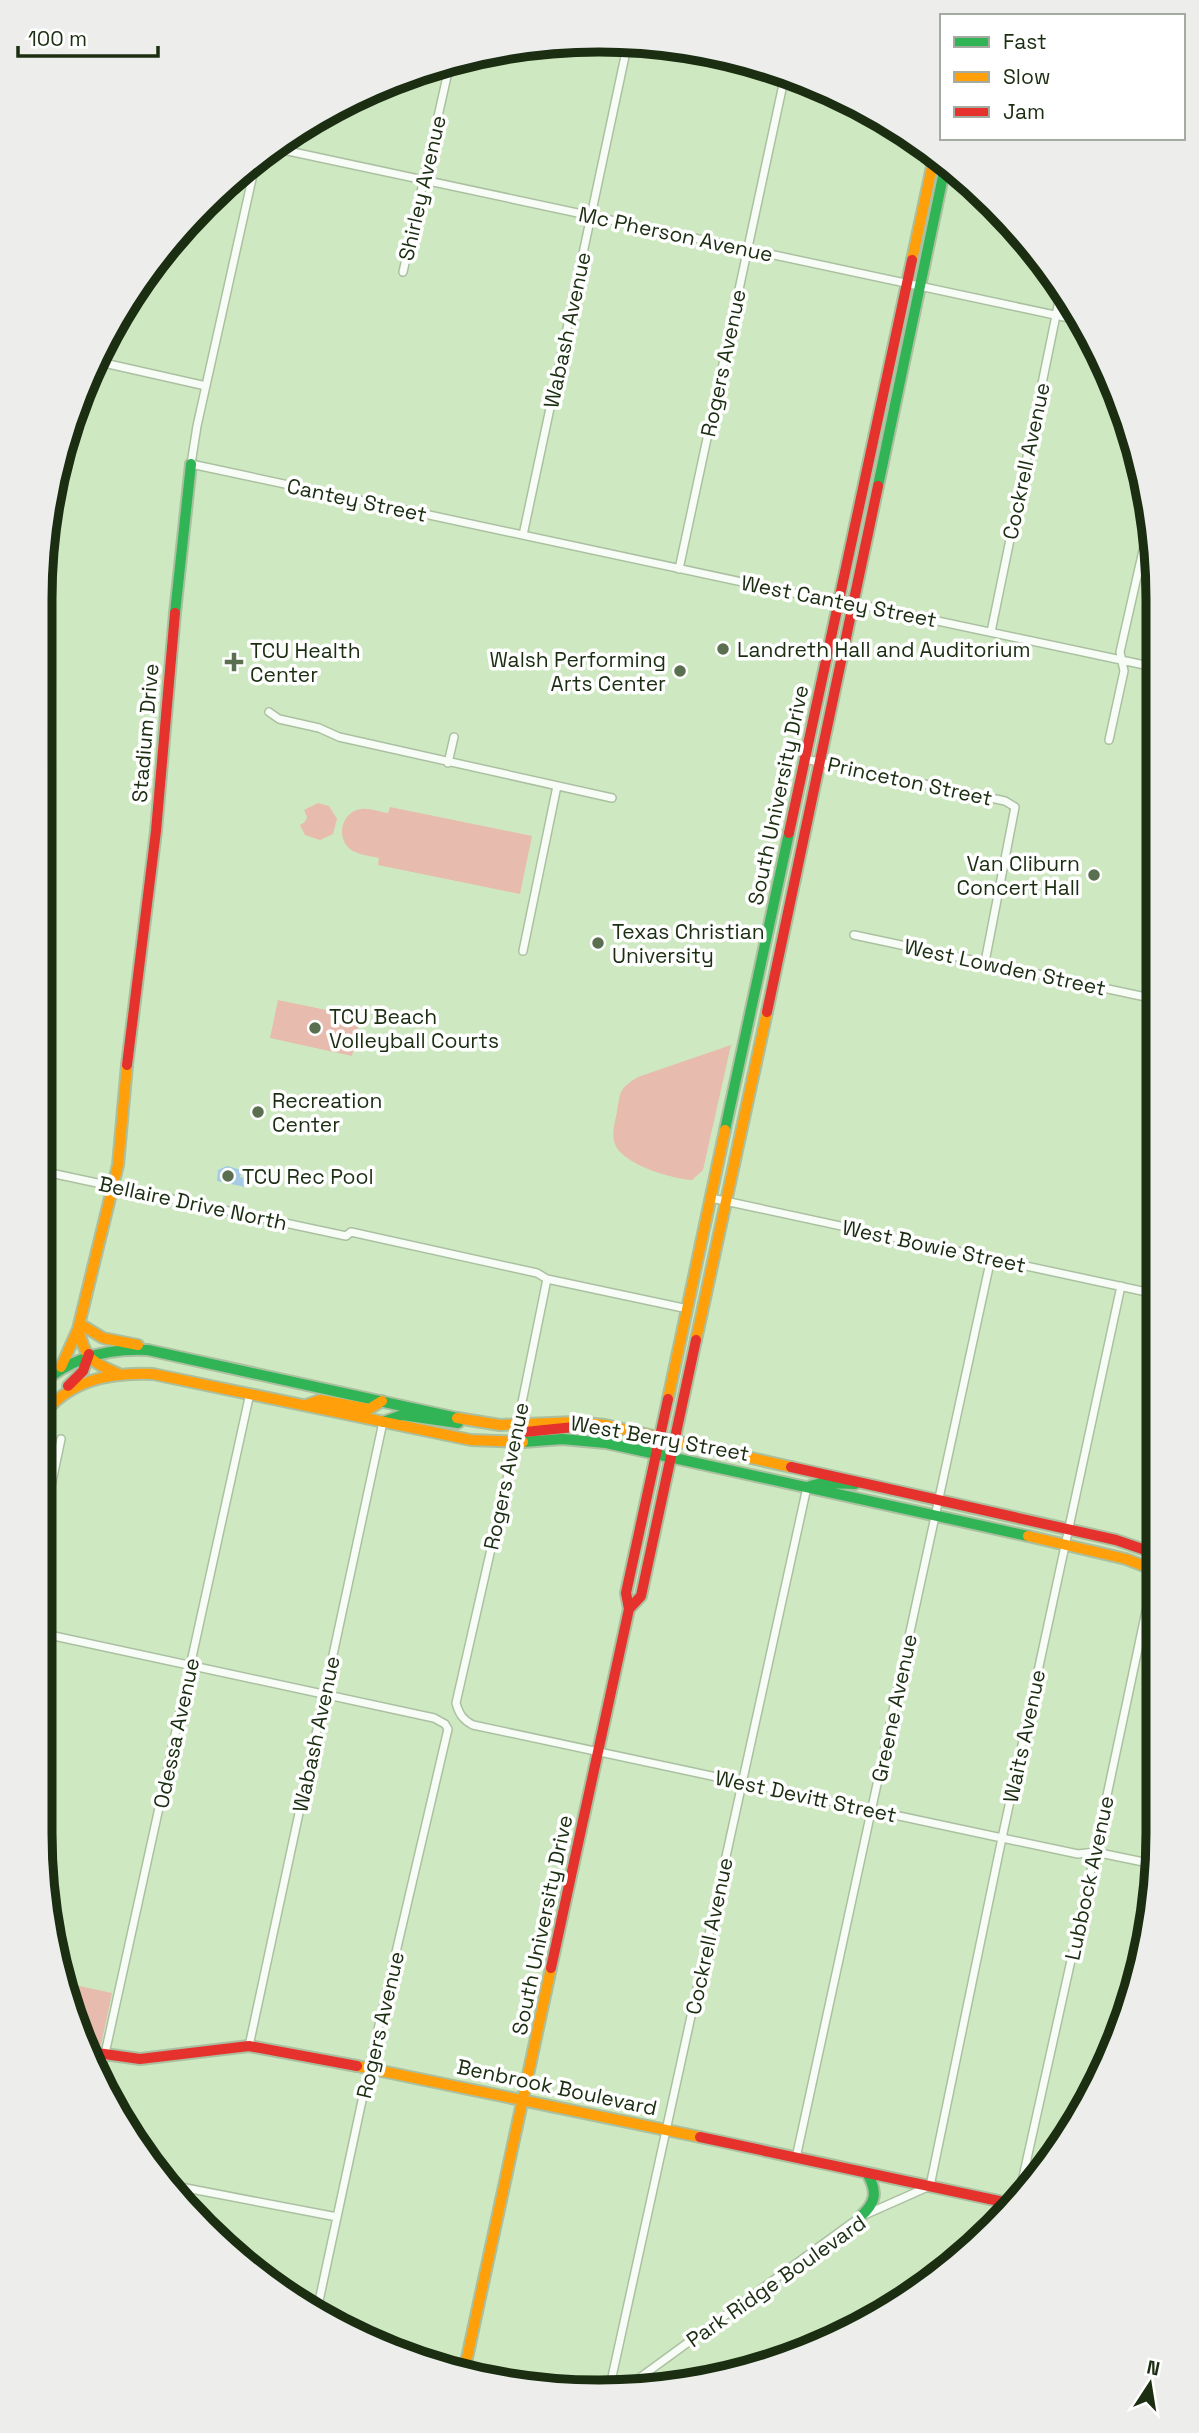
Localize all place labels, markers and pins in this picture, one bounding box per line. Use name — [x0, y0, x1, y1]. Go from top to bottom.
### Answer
place label: Landreth Hall and Auditorium — [737, 636, 1031, 663]
place label: TCU Health Center — [250, 637, 361, 688]
marker: Landreth Hall and Auditorium — [715, 641, 731, 657]
place label: Walsh Performing Arts Center — [489, 646, 666, 697]
marker: TCU Health Center — [224, 652, 244, 672]
marker: Walsh Performing Arts Center — [672, 663, 688, 679]
place label: Van Cliburn Concert Hall — [957, 850, 1080, 901]
marker: Van Cliburn Concert Hall — [1086, 867, 1102, 883]
place label: Texas Christian University — [612, 918, 765, 969]
marker: Texas Christian University — [590, 935, 606, 951]
place label: TCU Beach Volleyball Courts — [329, 1003, 499, 1054]
marker: TCU Beach Volleyball Courts — [307, 1020, 323, 1036]
place label: Recreation Center — [272, 1087, 382, 1138]
marker: Recreation Center — [250, 1104, 266, 1120]
place label: TCU Rec Pool — [242, 1163, 374, 1190]
marker: TCU Rec Pool — [220, 1168, 236, 1184]

